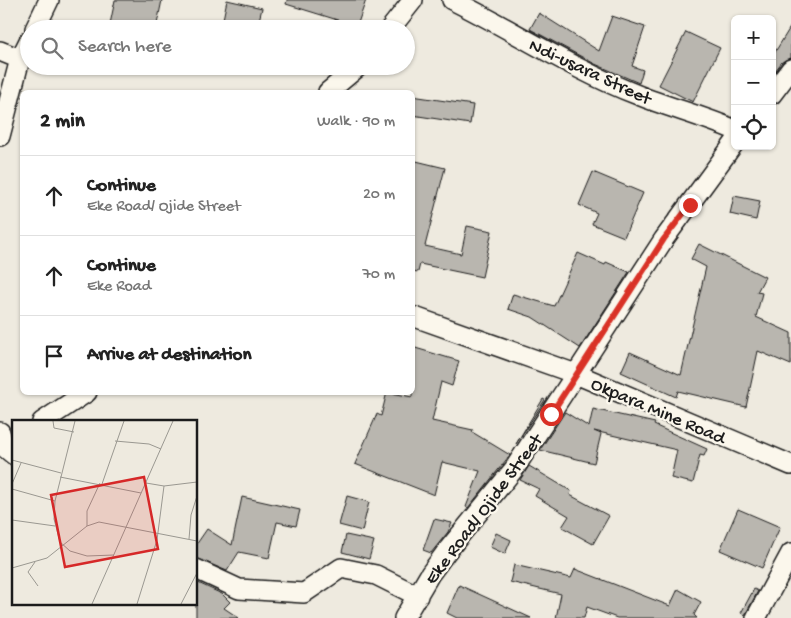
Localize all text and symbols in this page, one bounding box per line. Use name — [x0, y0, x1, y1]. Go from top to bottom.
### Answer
map controls — [731, 15, 776, 150]
button: + — [731, 15, 776, 60]
search box — [20, 20, 415, 75]
icon: search — [38, 34, 66, 62]
street label: Ndi-usara Street — [525, 35, 656, 113]
text: Search here — [78, 36, 172, 59]
button: − — [731, 60, 776, 105]
button: locate — [731, 105, 776, 150]
text: 2 min — [40, 110, 85, 135]
text: Walk · 90 m — [317, 113, 395, 132]
text: Continue — [87, 175, 156, 198]
icon: ahead — [40, 182, 68, 210]
text: 20 m — [363, 186, 395, 205]
route end — [679, 194, 702, 217]
text: Eke Road/ Ojide Street — [87, 198, 241, 217]
text: Continue — [87, 255, 156, 278]
icon: ahead — [40, 262, 68, 290]
text: 70 m — [362, 266, 395, 285]
text: Eke Road — [87, 278, 151, 297]
icon: arrive — [40, 342, 68, 370]
text: Arrive at destination — [87, 344, 251, 367]
street label: Okpara Mine Road — [587, 374, 730, 452]
route start — [540, 403, 563, 426]
inset map — [12, 420, 198, 606]
street label: Eke Road/ Ojide Street — [421, 429, 550, 590]

